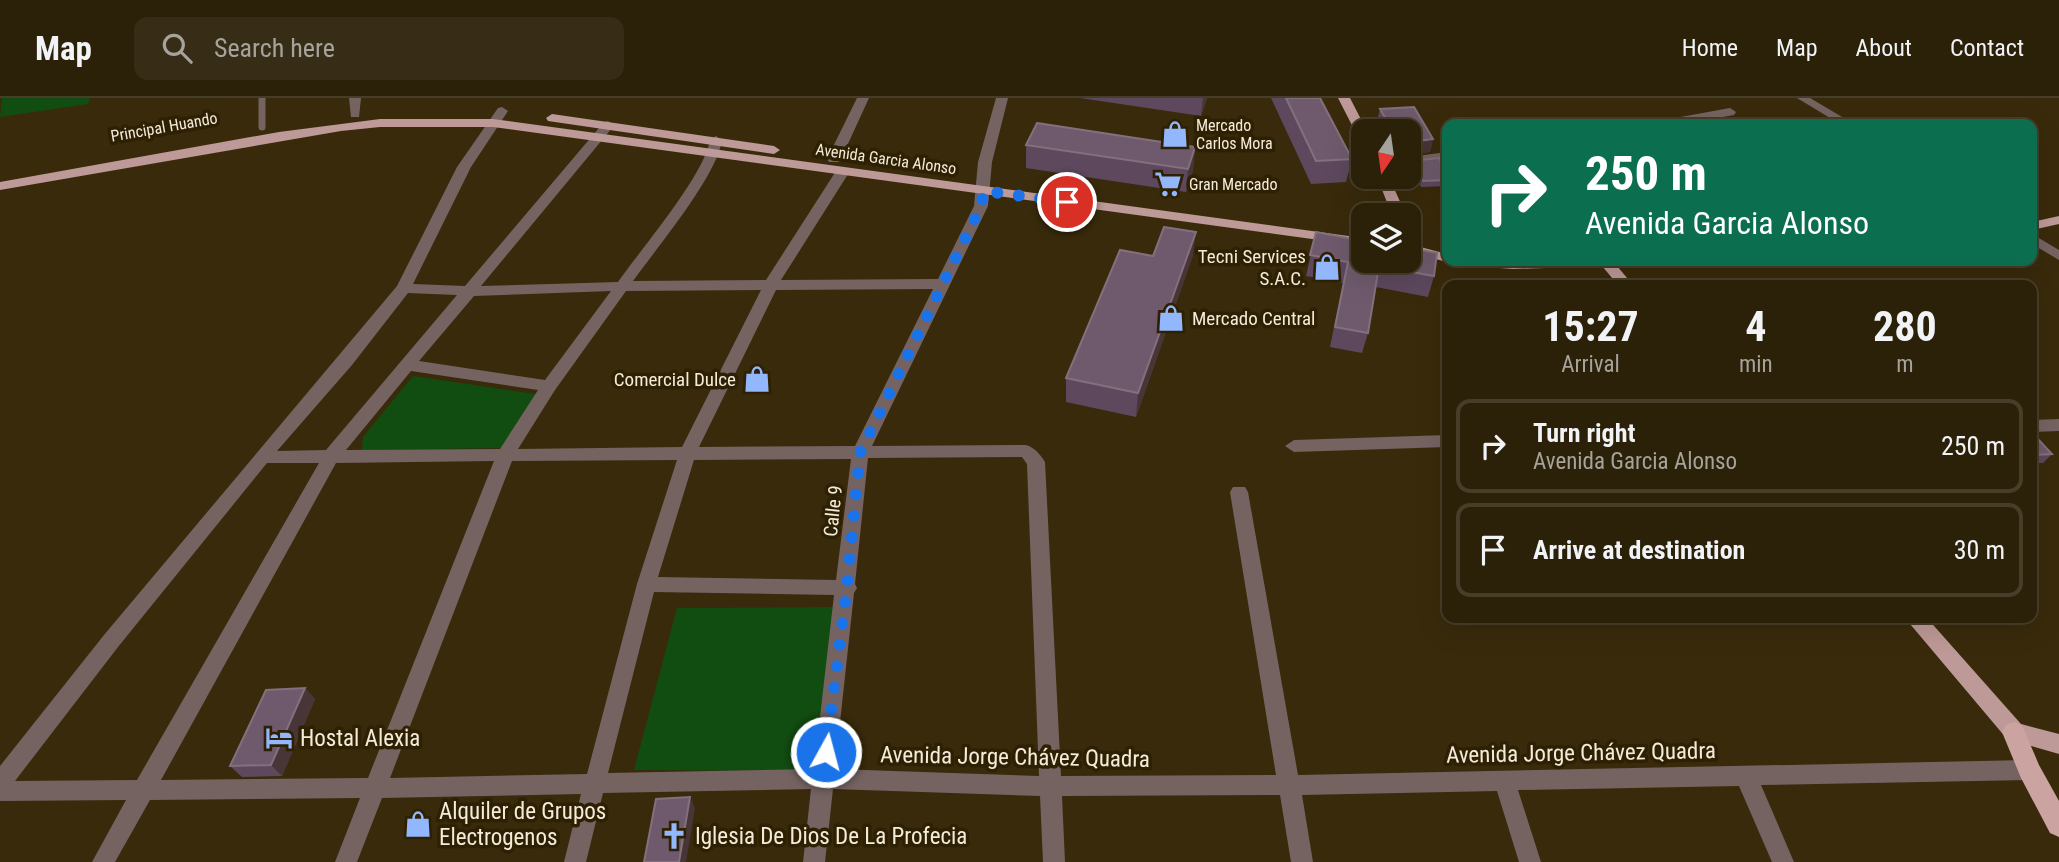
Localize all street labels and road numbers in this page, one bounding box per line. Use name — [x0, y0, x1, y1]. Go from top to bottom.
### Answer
street label: Principal Huando — [109, 108, 219, 146]
street label: Avenida Garcia Alonso — [814, 140, 958, 178]
street label: Calle 9 — [819, 484, 847, 538]
street label: Avenida Jorge Chávez Quadra — [1446, 737, 1716, 769]
street label: Avenida Jorge Chávez Quadra — [880, 741, 1150, 773]

